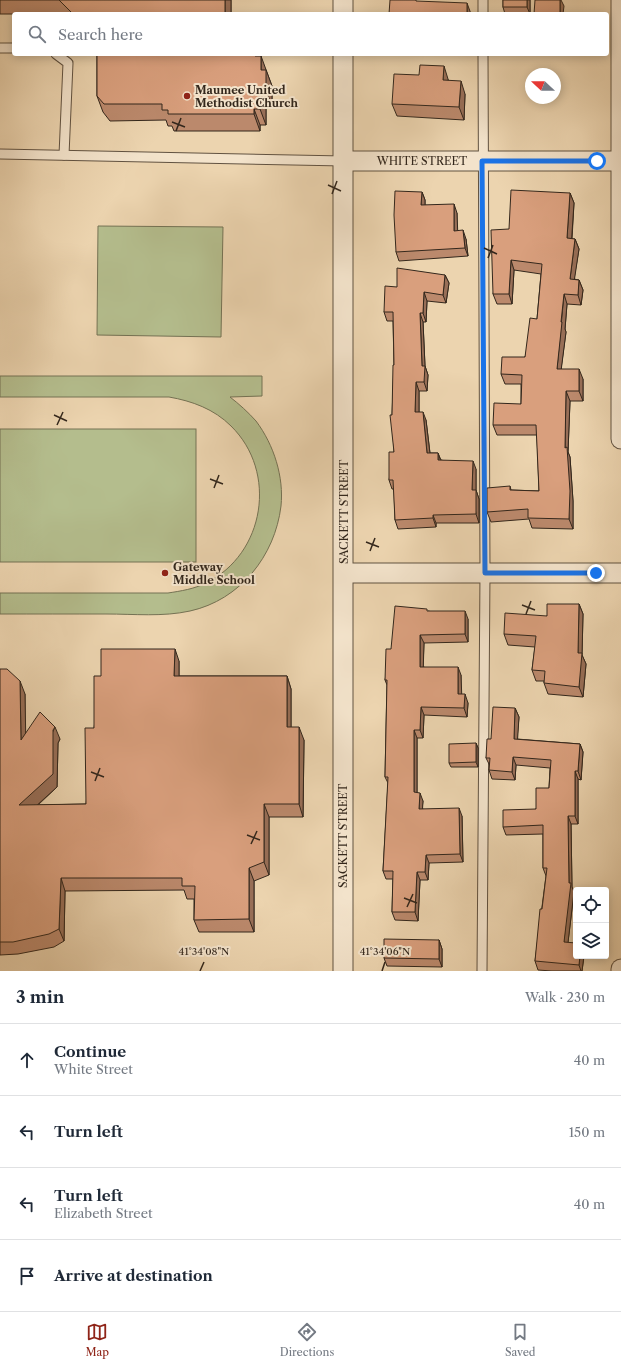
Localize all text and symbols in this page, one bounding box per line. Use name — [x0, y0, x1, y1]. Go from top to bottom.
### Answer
search box — [12, 12, 609, 56]
icon: search — [26, 23, 48, 45]
text: Search here — [58, 25, 143, 44]
north arrow — [525, 68, 561, 104]
place label: Maumee United Methodist Church — [195, 83, 298, 110]
marker: Maumee United Methodist Church — [182, 91, 192, 101]
route start — [588, 152, 606, 170]
street label: WHITE STREET — [376, 154, 468, 168]
street label: SACKETT STREET — [337, 459, 351, 564]
place label: Gateway Middle School — [173, 560, 255, 587]
route end — [587, 564, 605, 582]
marker: Gateway Middle School — [160, 568, 170, 578]
street label: SACKETT STREET — [336, 783, 350, 888]
map controls — [573, 887, 609, 959]
button: locate — [573, 887, 609, 923]
button: layers — [573, 923, 609, 959]
text: 41°34'08"N — [179, 945, 229, 958]
text: 41°34'06"N — [360, 945, 410, 958]
text: 3 min — [16, 987, 65, 1007]
text: Walk · 230 m — [525, 989, 605, 1005]
text: Continue — [54, 1042, 126, 1061]
icon: ahead — [16, 1049, 38, 1071]
text: 40 m — [574, 1052, 605, 1068]
text: White Street — [54, 1061, 133, 1077]
icon: left — [16, 1121, 38, 1143]
text: Turn left — [54, 1122, 123, 1141]
text: 150 m — [569, 1124, 605, 1140]
text: Turn left — [54, 1186, 123, 1205]
icon: left — [16, 1193, 38, 1215]
text: 40 m — [574, 1196, 605, 1212]
text: Elizabeth Street — [54, 1205, 153, 1221]
icon: arrive — [16, 1265, 38, 1287]
text: Arrive at destination — [54, 1266, 213, 1285]
tab: Map — [85, 1321, 109, 1359]
tab: Directions — [280, 1321, 334, 1359]
tab: Saved — [505, 1321, 536, 1359]

